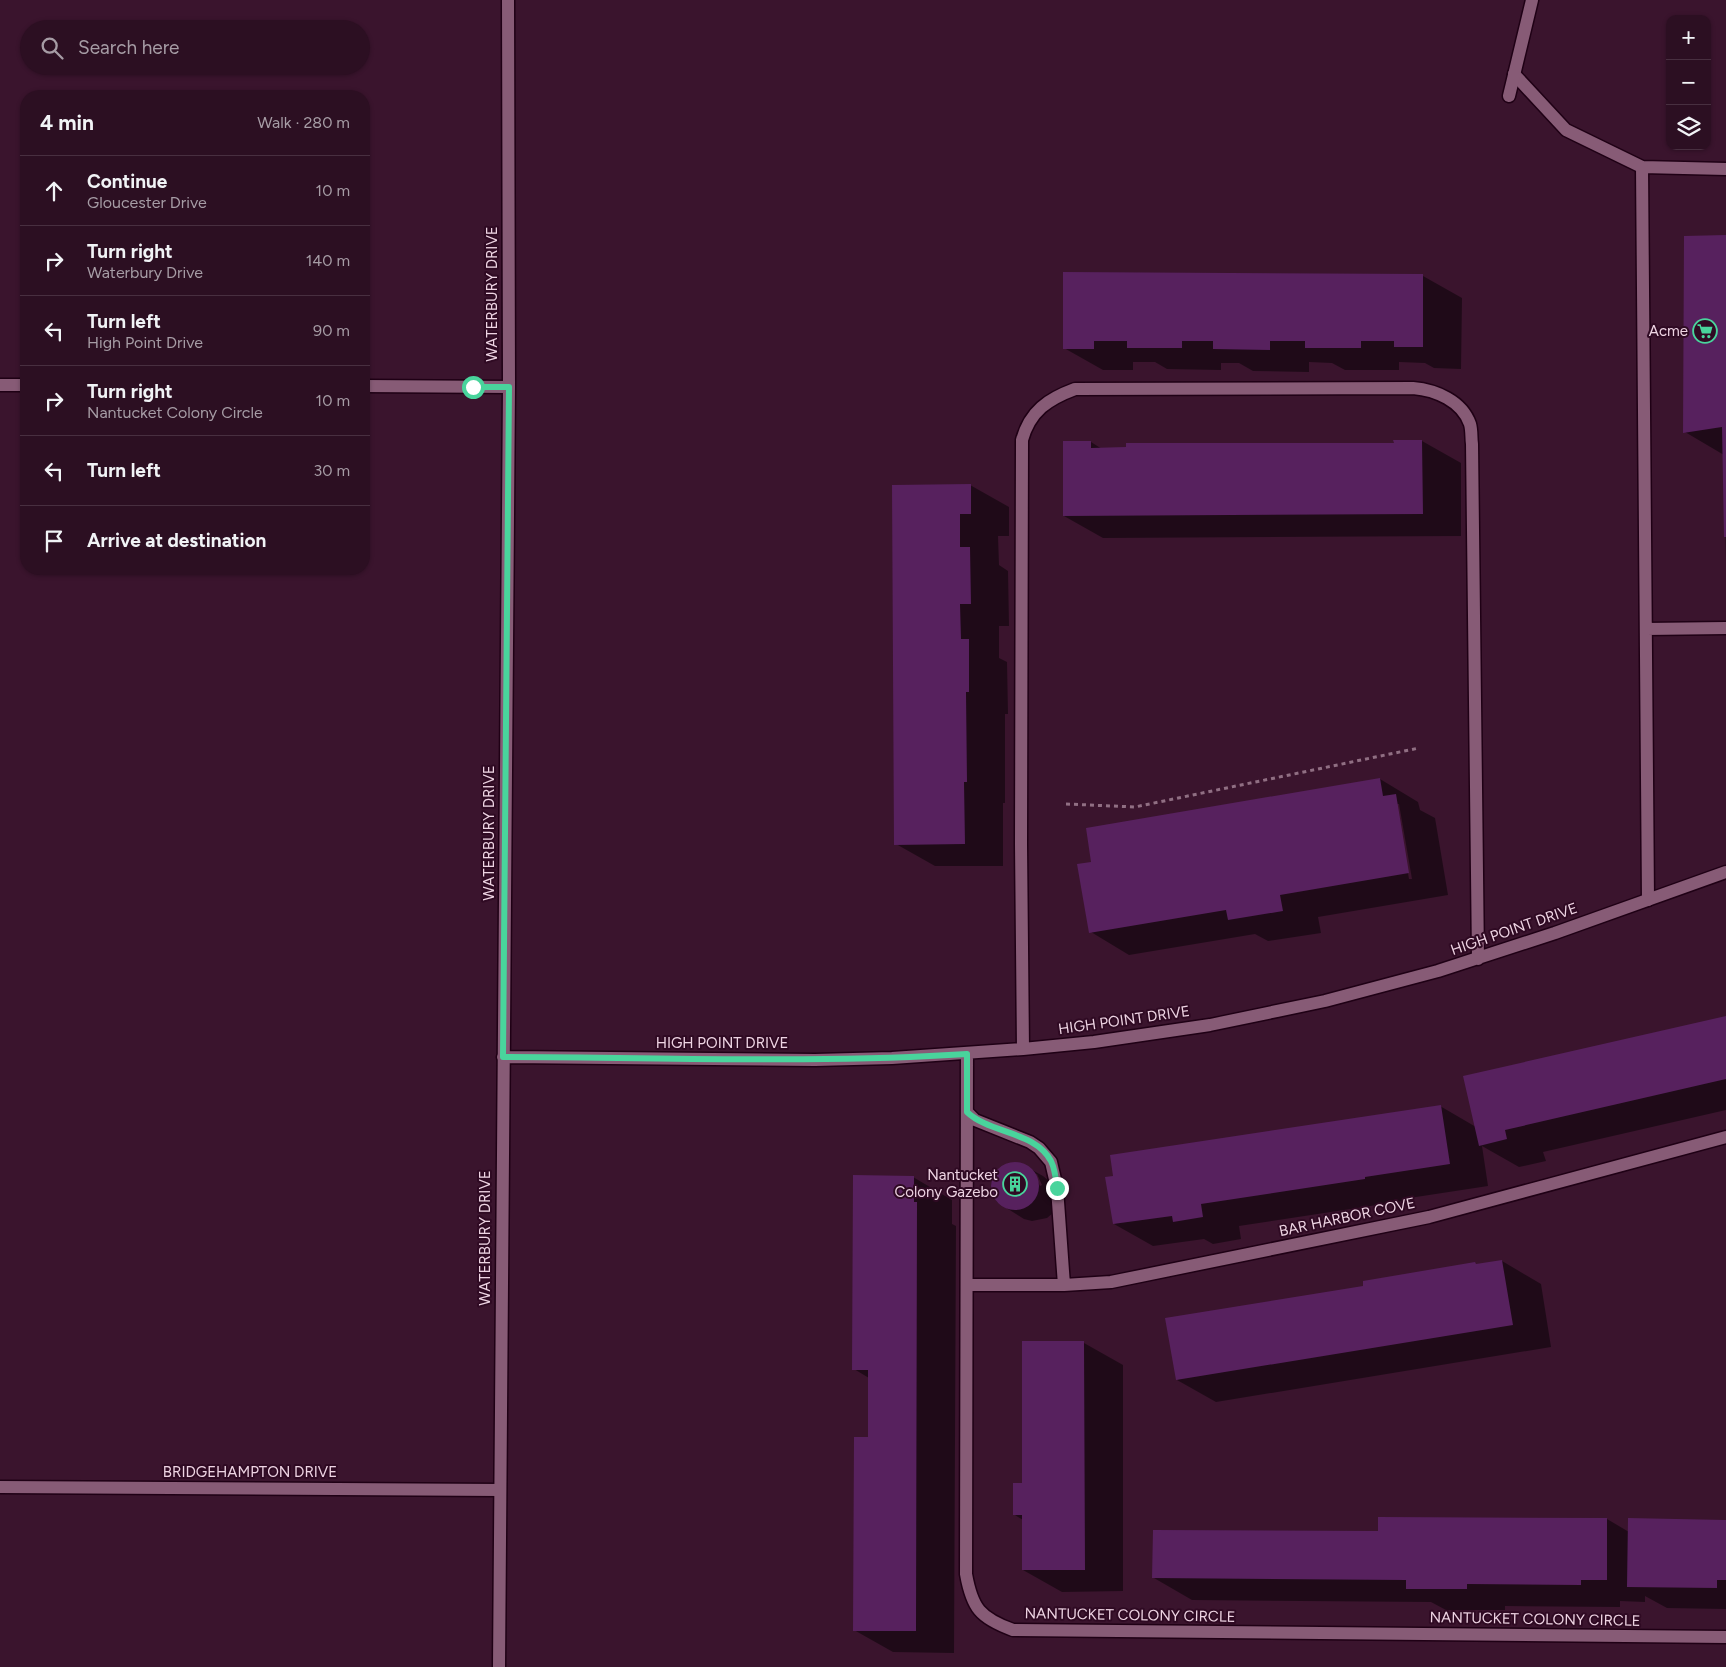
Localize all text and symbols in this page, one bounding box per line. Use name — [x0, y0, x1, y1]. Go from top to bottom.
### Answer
map controls — [1666, 15, 1711, 150]
button: + — [1666, 15, 1711, 60]
search box — [20, 20, 370, 75]
icon: search — [38, 34, 66, 62]
text: Search here — [78, 36, 180, 59]
button: − — [1666, 60, 1711, 105]
button: layers — [1666, 105, 1711, 150]
text: 4 min — [40, 110, 94, 135]
text: Walk · 280 m — [257, 113, 350, 132]
text: Continue — [87, 170, 167, 193]
icon: ahead — [40, 177, 68, 205]
text: 10 m — [316, 181, 350, 200]
text: Gloucester Drive — [87, 193, 207, 212]
street label: WATERBURY DRIVE — [483, 226, 501, 362]
text: Turn right — [87, 240, 173, 263]
icon: right — [40, 247, 68, 275]
text: 140 m — [306, 251, 350, 270]
text: Waterbury Drive — [87, 263, 203, 282]
text: Turn left — [87, 310, 161, 333]
icon: left — [40, 317, 68, 345]
supermarket icon: Acme — [1692, 318, 1718, 344]
text: 90 m — [313, 321, 350, 340]
place label: Acme — [1649, 322, 1688, 340]
text: High Point Drive — [87, 333, 203, 352]
route start — [462, 376, 485, 399]
text: Turn right — [87, 380, 173, 403]
icon: right — [40, 387, 68, 415]
text: 10 m — [316, 391, 350, 410]
text: Nantucket Colony Circle — [87, 403, 263, 422]
icon: left — [40, 457, 68, 485]
text: Turn left — [87, 459, 161, 482]
text: 30 m — [313, 461, 350, 480]
icon: arrive — [40, 527, 68, 555]
text: Arrive at destination — [87, 529, 266, 552]
street label: WATERBURY DRIVE — [480, 765, 498, 901]
street label: HIGH POINT DRIVE — [1448, 899, 1580, 959]
street label: HIGH POINT DRIVE — [1057, 1002, 1191, 1038]
street label: HIGH POINT DRIVE — [656, 1034, 788, 1052]
place label: Nantucket Colony Gazebo — [895, 1166, 998, 1201]
street label: WATERBURY DRIVE — [476, 1170, 494, 1306]
building icon: Nantucket Colony Gazebo — [1002, 1171, 1028, 1197]
route end — [1046, 1177, 1069, 1200]
street label: BAR HARBOR COVE — [1277, 1194, 1417, 1240]
street label: BRIDGEHAMPTON DRIVE — [163, 1463, 337, 1481]
street label: NANTUCKET COLONY CIRCLE — [1024, 1604, 1236, 1626]
street label: NANTUCKET COLONY CIRCLE — [1429, 1608, 1641, 1630]

